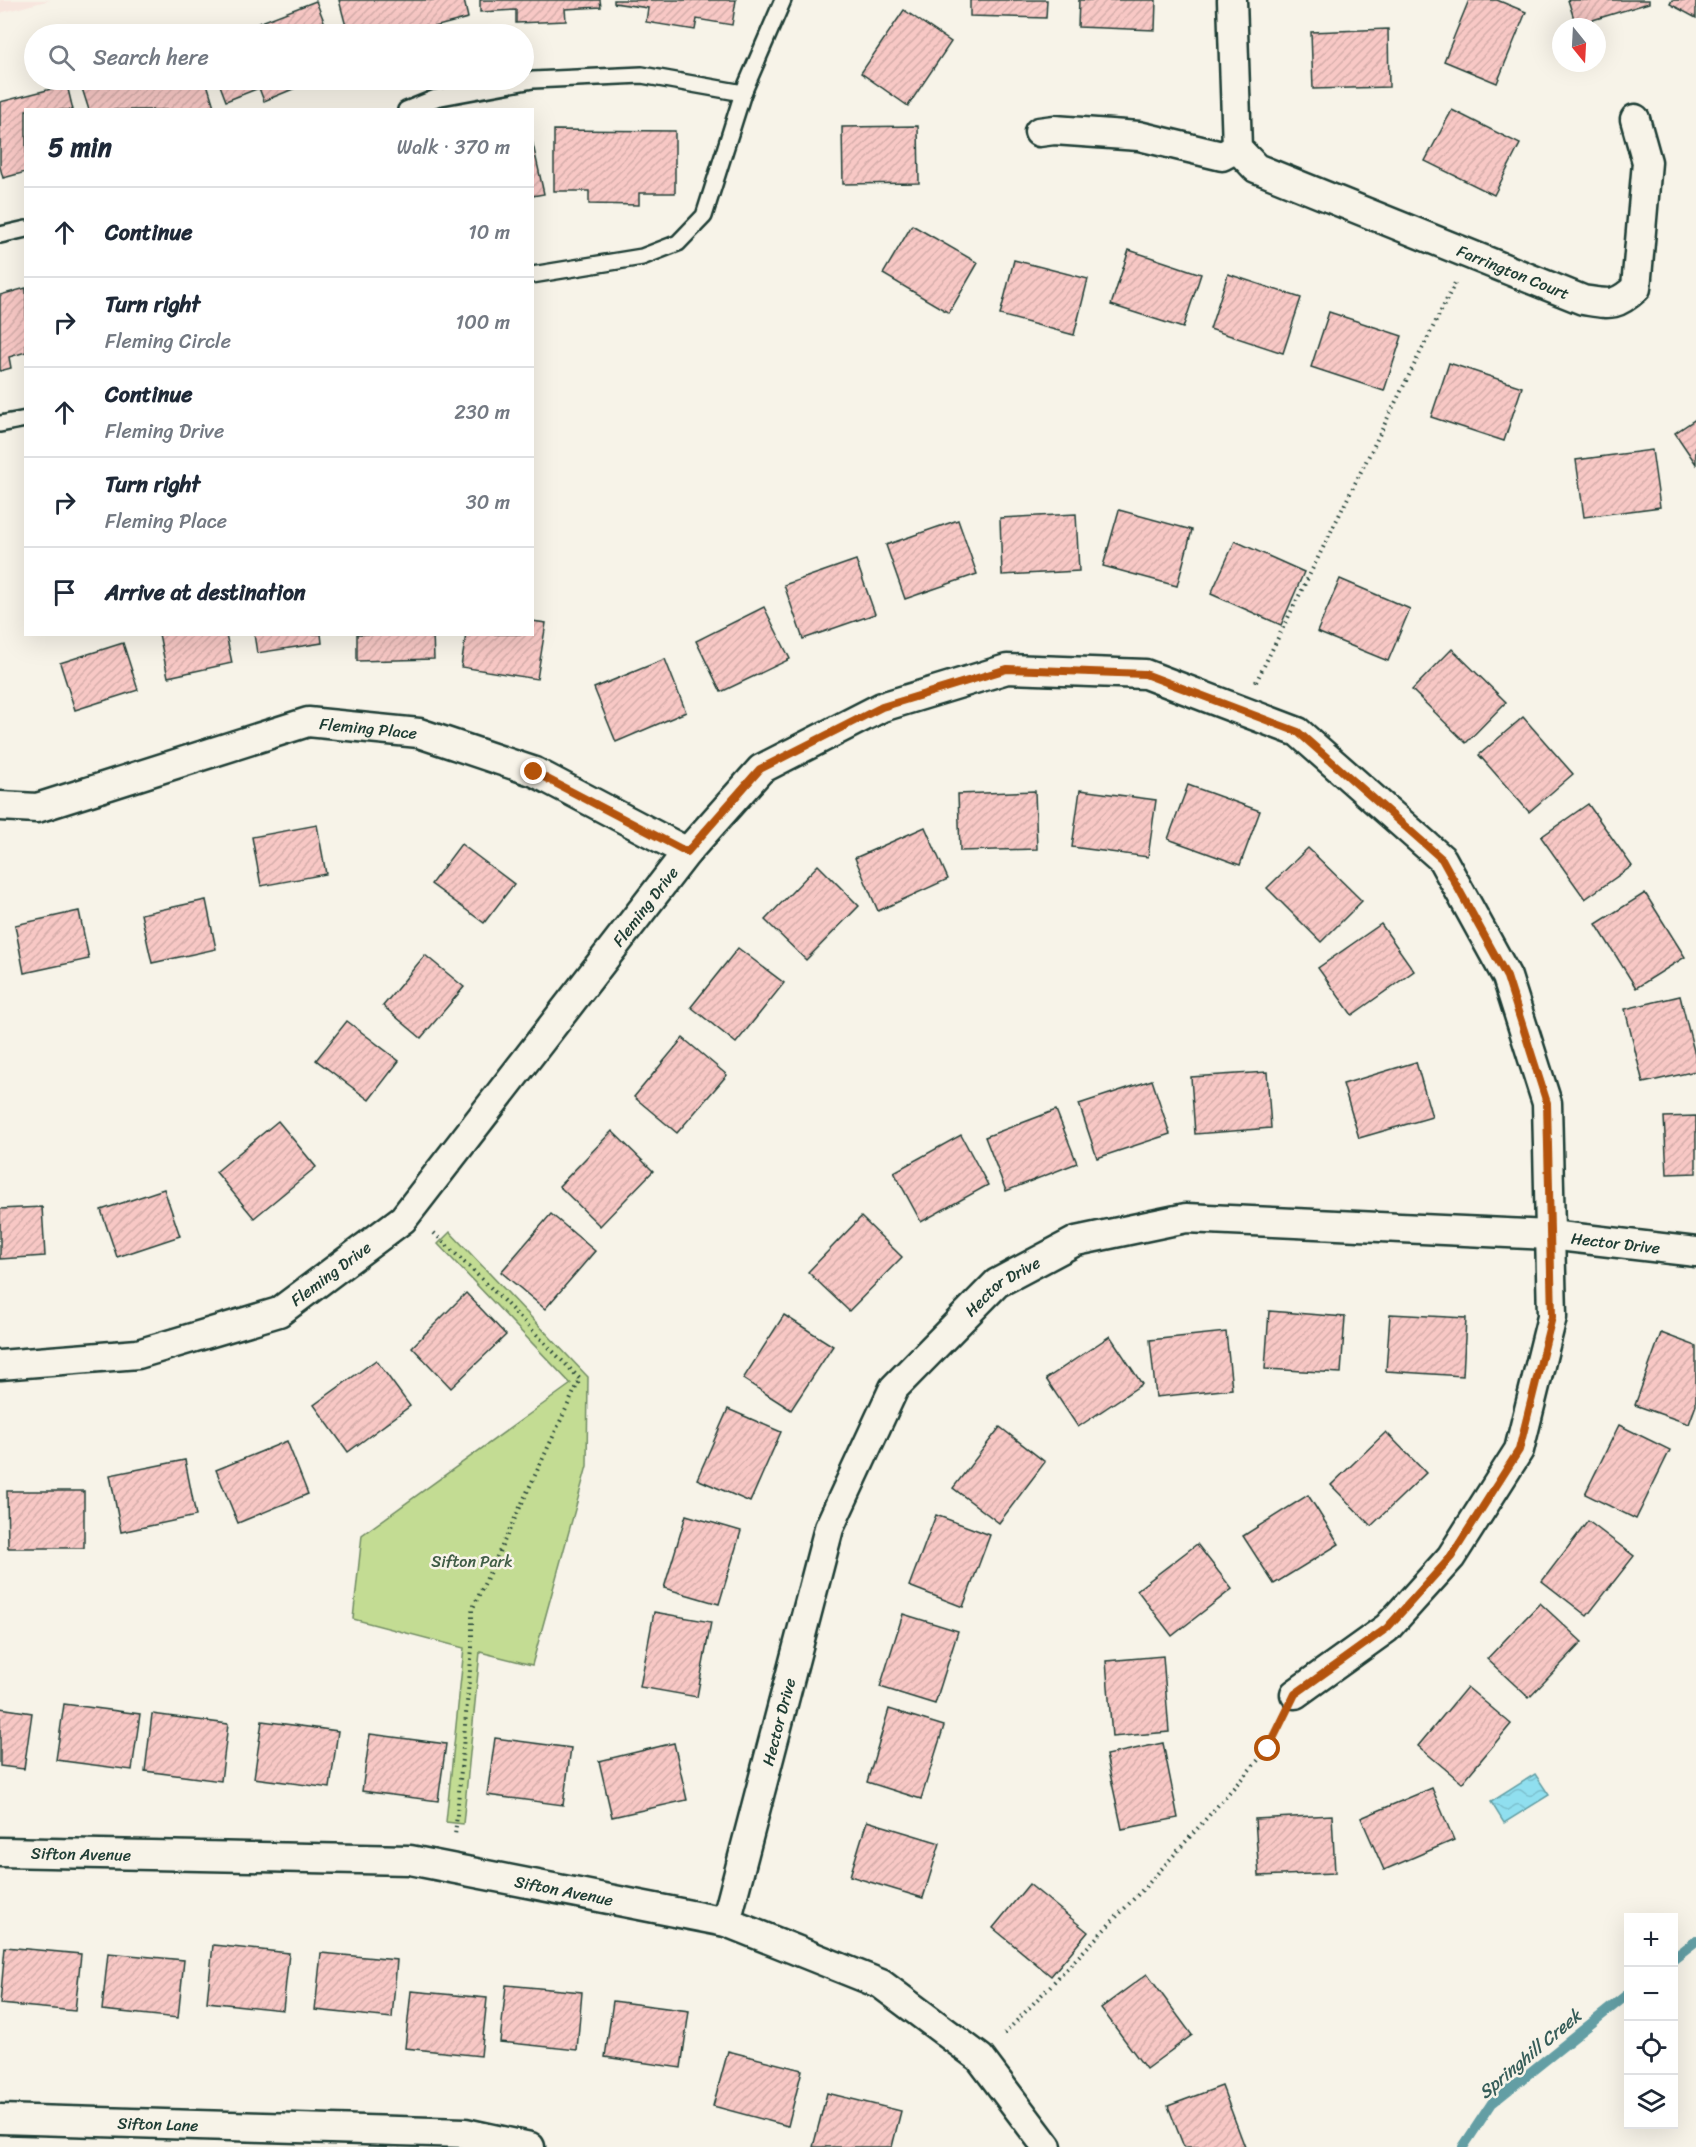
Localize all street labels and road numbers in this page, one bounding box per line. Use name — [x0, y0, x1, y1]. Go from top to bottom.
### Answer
street label: Farrington Court — [1452, 237, 1574, 308]
street label: Fleming Place — [318, 709, 418, 748]
street label: Fleming Drive — [605, 860, 686, 953]
street label: Hector Drive — [1569, 1224, 1662, 1263]
street label: Fleming Drive — [284, 1233, 378, 1314]
street label: Hector Drive — [957, 1249, 1046, 1324]
street label: Hector Drive — [753, 1675, 804, 1769]
street label: Sifton Avenue — [31, 1839, 131, 1870]
street label: Sifton Avenue — [512, 1867, 616, 1915]
street label: Sifton Lane — [117, 2109, 199, 2140]

